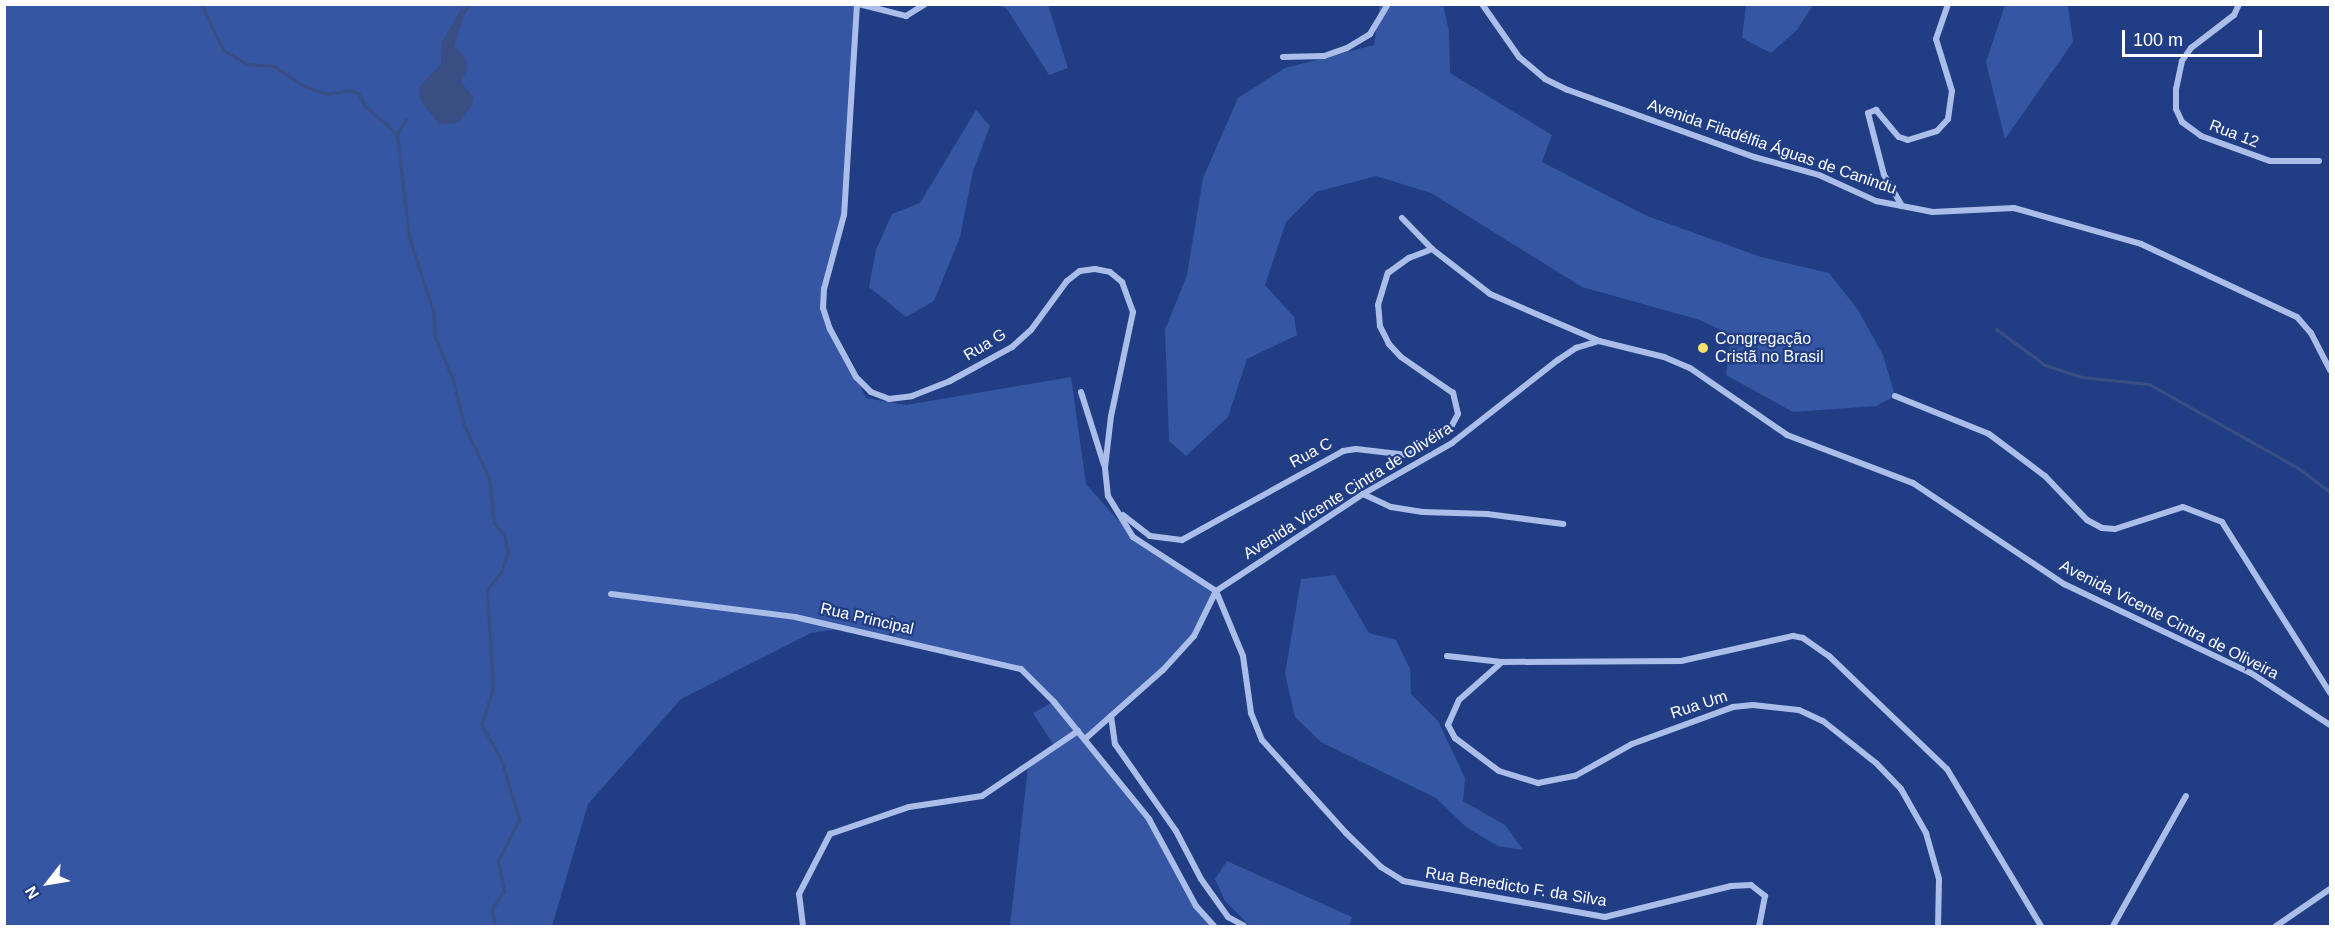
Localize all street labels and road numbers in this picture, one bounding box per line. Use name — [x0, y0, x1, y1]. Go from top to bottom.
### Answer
street label: Avenida Filadélfia Águas de Canindu — [1645, 95, 1899, 199]
street label: Rua 12 — [2206, 116, 2262, 152]
street label: Rua G — [960, 325, 1010, 365]
street label: Avenida Vicente Cintra de Olivéira — [1240, 418, 1456, 564]
street label: Rua C — [1286, 434, 1336, 472]
street label: Avenida Vicente Cintra de Oliveira — [2056, 556, 2282, 684]
street label: Rua Principal — [818, 599, 916, 639]
street label: Rua Um — [1668, 687, 1730, 723]
street label: Rua Benedicto F. da Silva — [1424, 863, 1608, 911]

